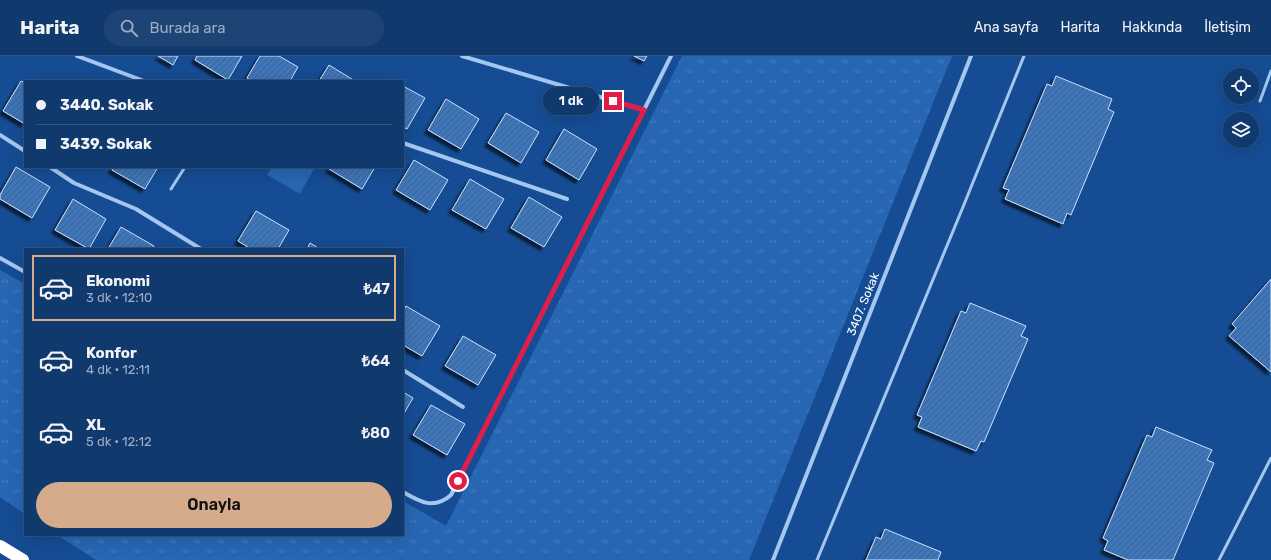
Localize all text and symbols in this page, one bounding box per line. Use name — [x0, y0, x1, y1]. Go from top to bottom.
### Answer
search box — [104, 10, 384, 46]
text: Harita — [20, 16, 80, 39]
icon: search — [118, 17, 140, 39]
text: Burada ara — [150, 19, 225, 37]
text: Ana sayfa — [974, 19, 1038, 36]
text: Harita — [1060, 19, 1100, 36]
text: Hakkında — [1122, 19, 1182, 36]
text: İletişim — [1204, 19, 1251, 36]
map controls — [1223, 68, 1259, 148]
button: locate — [1223, 68, 1259, 104]
callout: 1 dk — [543, 87, 599, 115]
route end — [604, 92, 622, 110]
text: 1 dk — [559, 93, 583, 108]
text: 3440. Sokak — [60, 96, 153, 114]
button: layers — [1223, 112, 1259, 148]
text: 3439. Sokak — [60, 135, 152, 153]
icon: car — [38, 270, 74, 306]
street label: 3407. Sokak — [844, 270, 882, 338]
text: Ekonomi — [86, 272, 150, 290]
text: ₺47 — [363, 280, 390, 298]
text: 3 dk · 12:10 — [86, 290, 152, 305]
icon: car — [38, 342, 74, 378]
text: Konfor — [86, 344, 137, 362]
text: ₺64 — [362, 352, 390, 370]
text: 4 dk · 12:11 — [86, 362, 150, 377]
icon: car — [38, 414, 74, 450]
text: XL — [86, 416, 105, 434]
text: ₺80 — [361, 424, 390, 442]
text: 5 dk · 12:12 — [86, 434, 152, 449]
route start — [449, 472, 467, 490]
button: Onayla — [36, 482, 392, 528]

